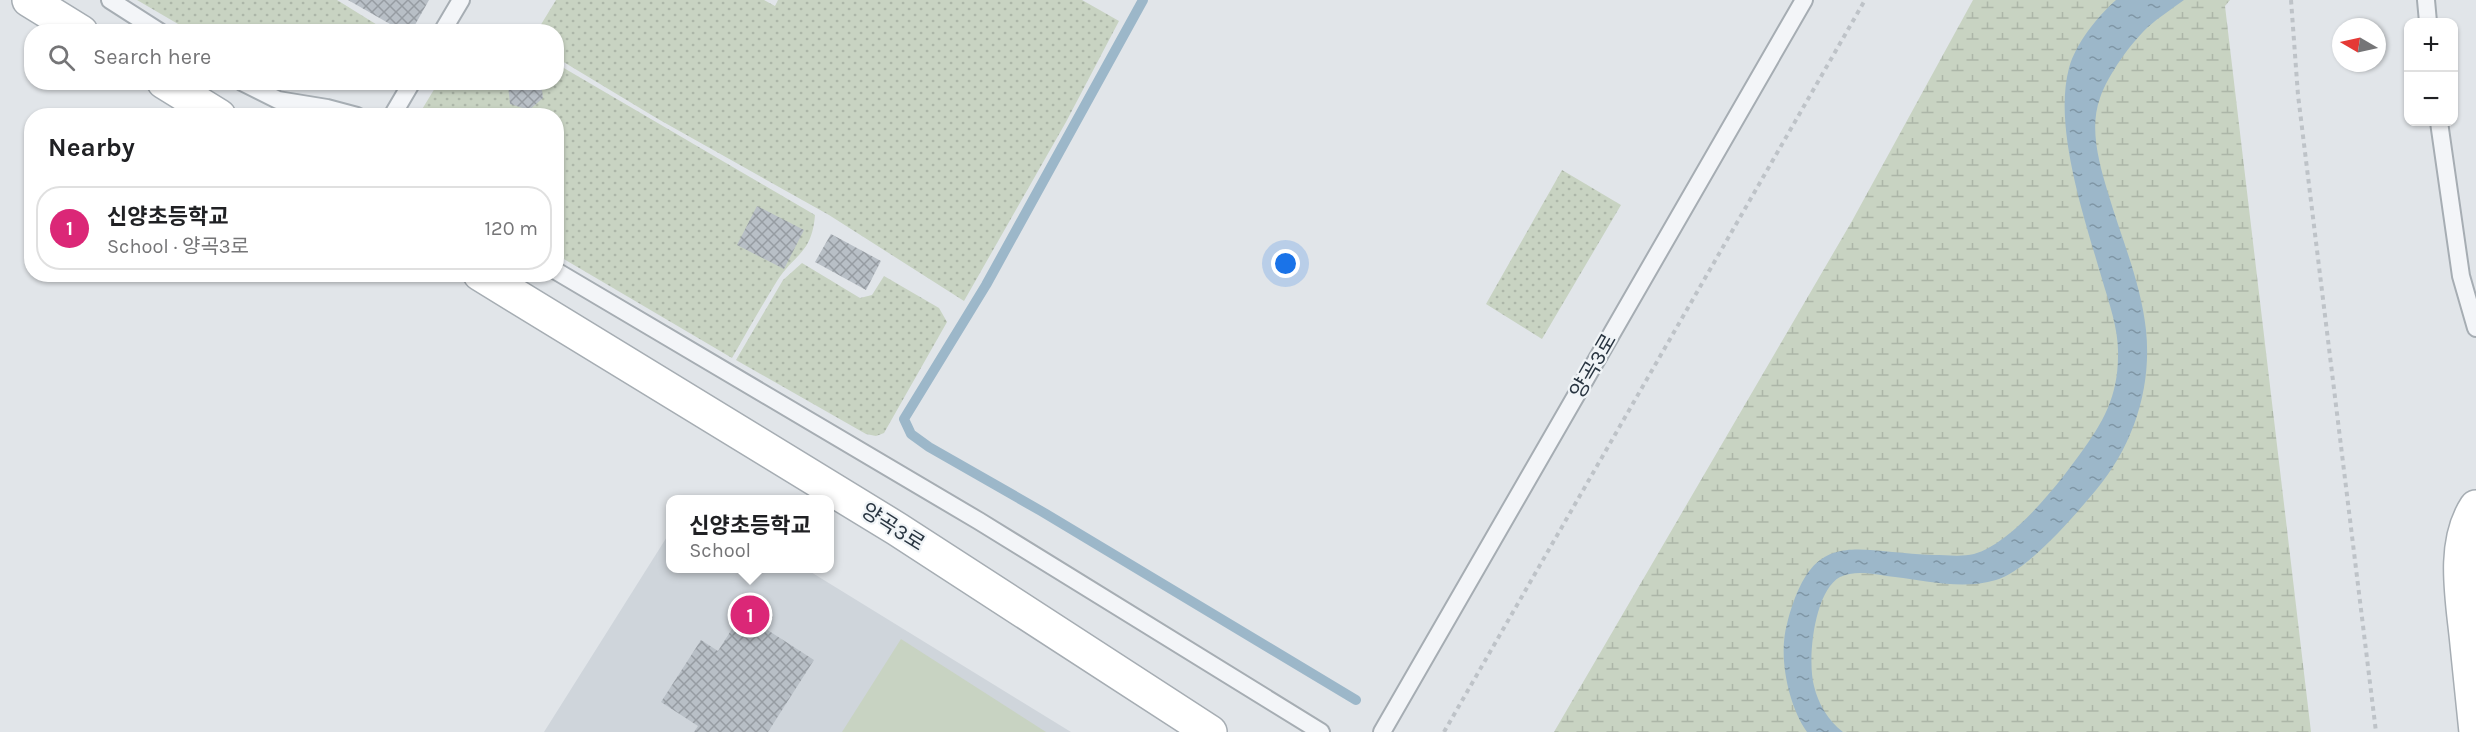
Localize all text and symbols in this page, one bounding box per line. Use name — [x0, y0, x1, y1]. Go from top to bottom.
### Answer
north arrow — [2332, 18, 2386, 72]
map controls — [2404, 18, 2458, 126]
button: + — [2404, 18, 2458, 72]
search box — [24, 24, 564, 90]
icon: search — [45, 41, 78, 74]
text: Search here — [93, 44, 211, 70]
button: − — [2404, 72, 2458, 126]
text: Nearby — [48, 132, 135, 163]
text: 신양초등학교 — [107, 204, 228, 230]
text: 1 — [66, 217, 73, 240]
text: 120 m — [484, 217, 538, 240]
text: School · 양곡3로 — [107, 235, 249, 258]
your location — [1271, 249, 1300, 278]
street label: 양곡3로 — [1565, 330, 1621, 402]
popup — [666, 495, 834, 573]
street label: 양곡3로 — [857, 498, 929, 556]
text: 신양초등학교 — [689, 513, 811, 539]
text: School — [689, 539, 751, 562]
pin: 1 — [730, 592, 770, 638]

